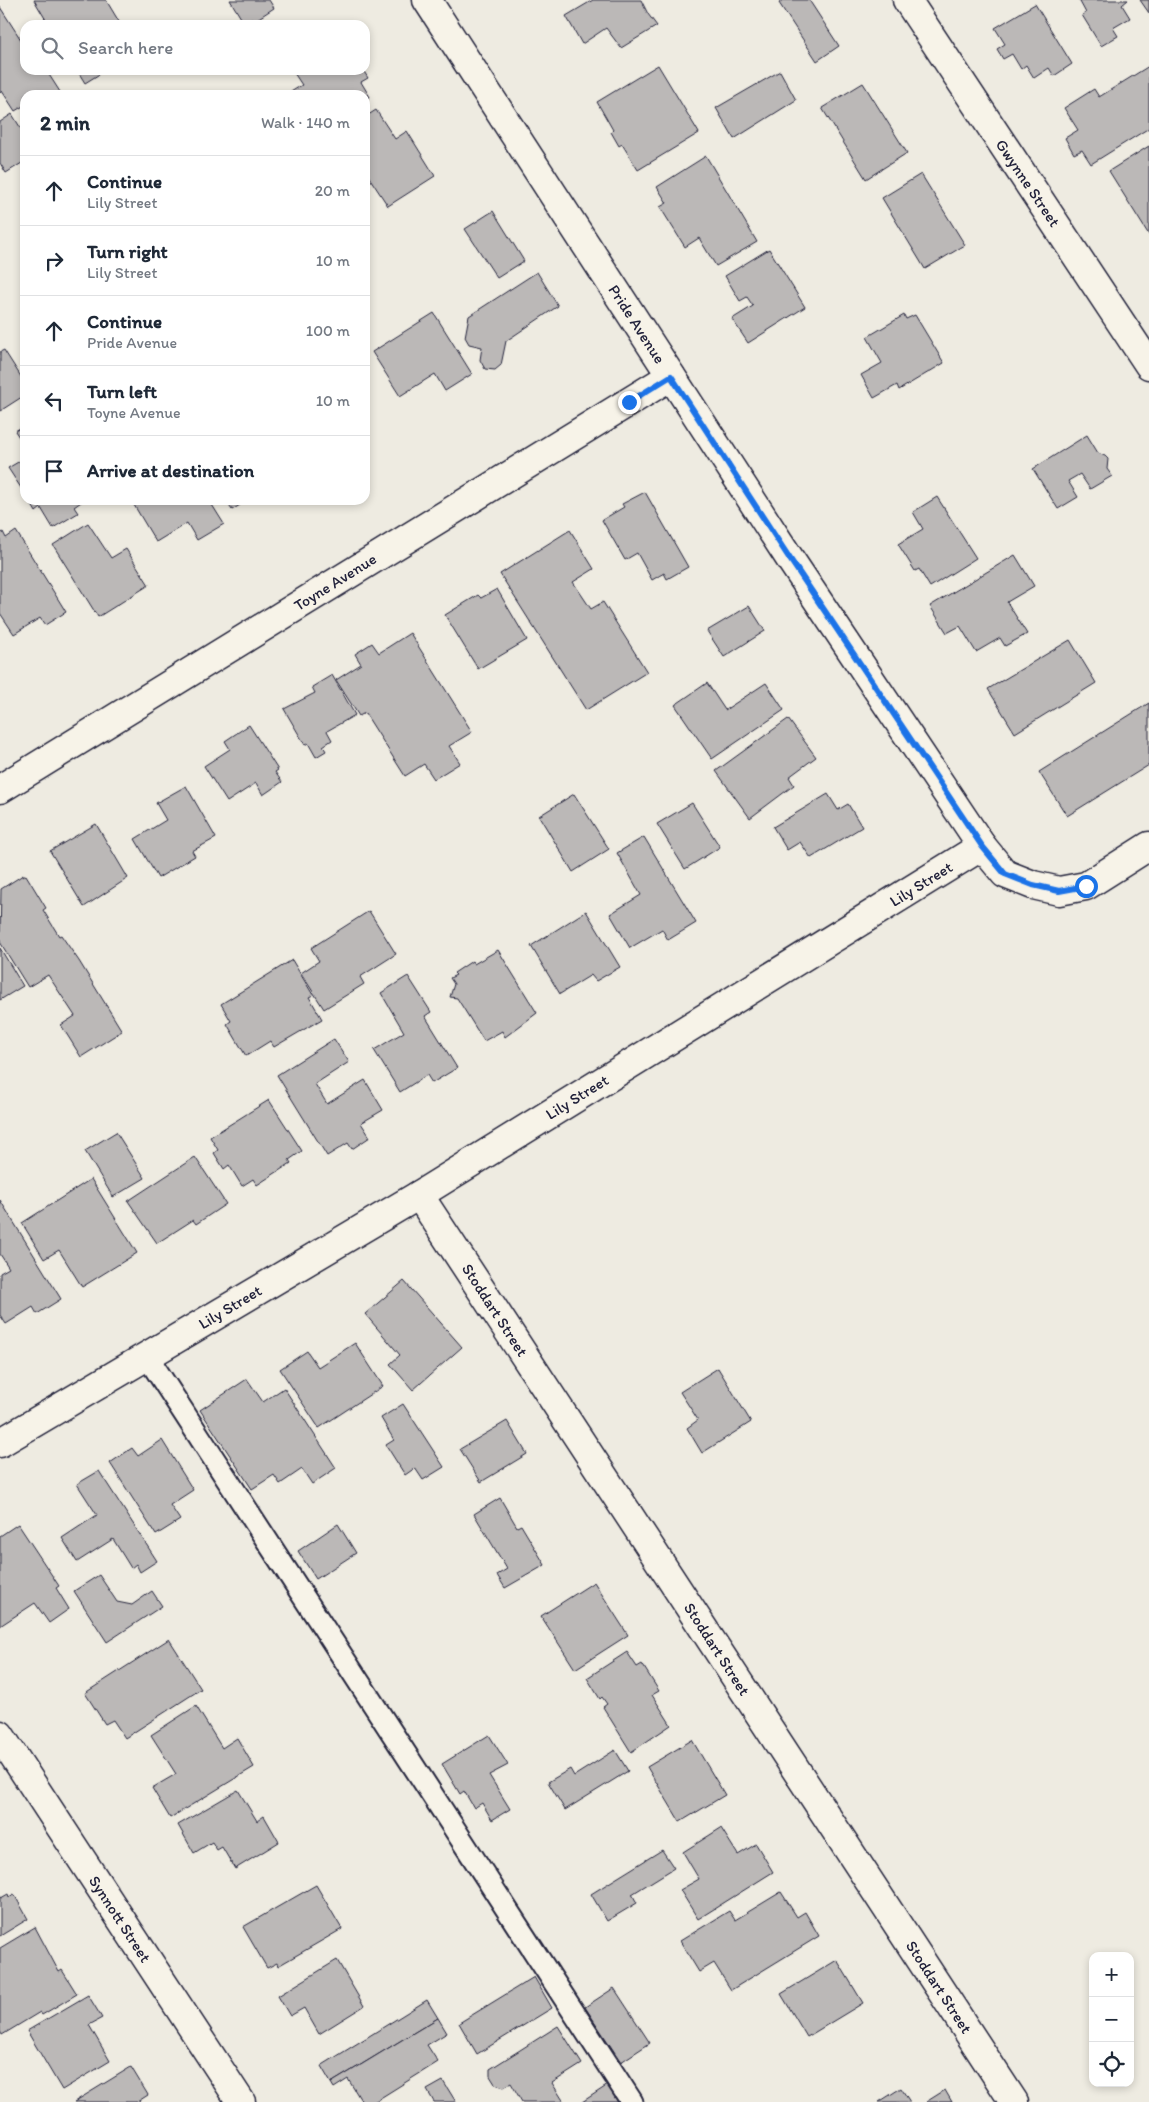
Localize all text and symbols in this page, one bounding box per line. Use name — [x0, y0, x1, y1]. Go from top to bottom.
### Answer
search box — [20, 20, 370, 75]
icon: search — [38, 34, 66, 62]
text: Search here — [78, 36, 173, 59]
text: 2 min — [40, 110, 90, 135]
text: Walk · 140 m — [261, 113, 350, 132]
street label: Gwynne Street — [992, 136, 1064, 230]
text: Continue — [87, 170, 162, 193]
icon: ahead — [40, 177, 68, 205]
text: 20 m — [315, 181, 350, 200]
text: Lily Street — [87, 193, 157, 212]
text: Turn right — [87, 240, 168, 263]
icon: right — [40, 247, 68, 275]
text: 10 m — [316, 251, 350, 270]
text: Lily Street — [87, 263, 157, 282]
street label: Pride Avenue — [604, 281, 670, 367]
text: Continue — [87, 310, 162, 333]
icon: ahead — [40, 317, 68, 345]
text: 100 m — [306, 321, 350, 340]
text: Pride Avenue — [87, 333, 177, 352]
text: Turn left — [87, 380, 157, 403]
icon: left — [40, 387, 68, 415]
text: 10 m — [316, 391, 350, 410]
route end — [618, 391, 641, 414]
text: Toyne Avenue — [87, 403, 181, 422]
icon: arrive — [40, 457, 68, 485]
text: Arrive at destination — [87, 459, 254, 482]
street label: Toyne Avenue — [290, 549, 380, 615]
street label: Lily Street — [886, 857, 956, 911]
route start — [1075, 875, 1098, 898]
street label: Lily Street — [542, 1070, 612, 1124]
street label: Stoddart Street — [458, 1260, 532, 1360]
street label: Lily Street — [195, 1281, 265, 1333]
street label: Stoddart Street — [680, 1599, 754, 1699]
street label: Synnott Street — [85, 1872, 155, 1966]
street label: Stoddart Street — [902, 1937, 976, 2037]
map controls — [1089, 1952, 1134, 2087]
button: + — [1089, 1952, 1134, 1997]
button: − — [1089, 1997, 1134, 2042]
button: locate — [1089, 2042, 1134, 2087]

